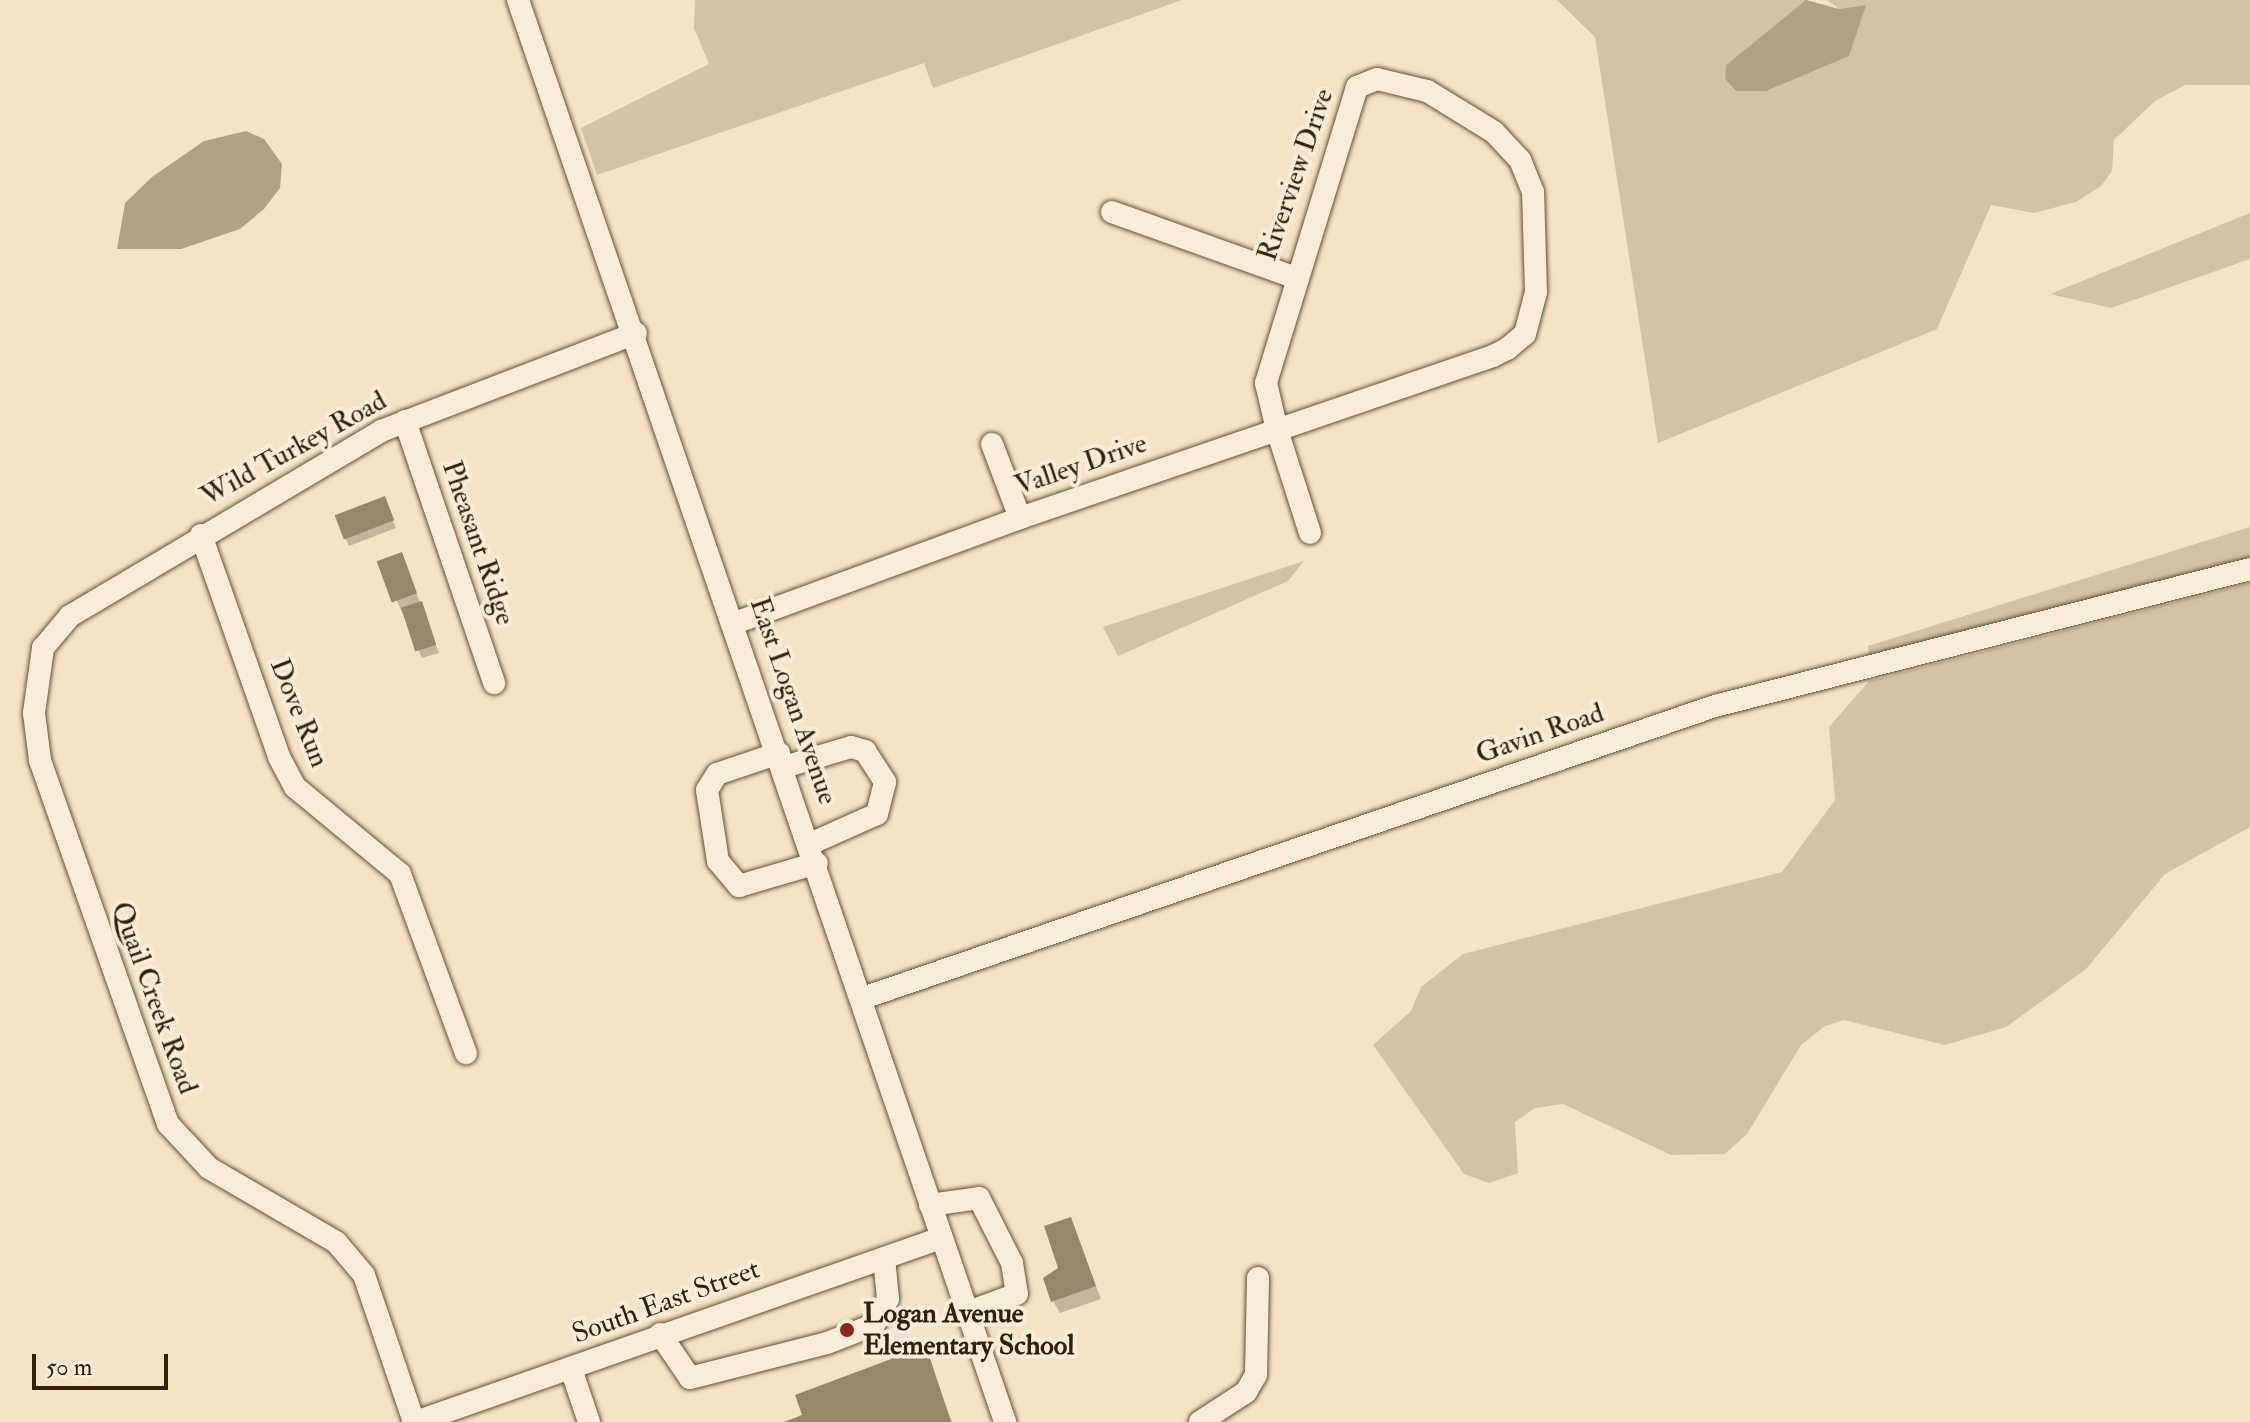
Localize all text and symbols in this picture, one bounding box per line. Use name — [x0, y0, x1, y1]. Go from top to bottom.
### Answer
street label: Riverview Drive — [1251, 84, 1341, 266]
street label: Wild Turkey Road — [195, 384, 393, 514]
street label: Valley Drive — [1011, 427, 1151, 503]
street label: Pheasant Ridge — [434, 457, 522, 629]
street label: East Logan Avenue — [742, 593, 844, 809]
street label: Dove Run — [262, 654, 336, 772]
street label: Gavin Road — [1472, 696, 1608, 772]
street label: Quail Creek Road — [104, 897, 204, 1099]
street label: South East Street — [568, 1253, 764, 1351]
place label: Logan Avenue Elementary School — [863, 1297, 1074, 1363]
marker: Logan Avenue Elementary School — [838, 1321, 856, 1339]
scale bar — [36, 1338, 172, 1388]
text: 50 m — [46, 1352, 92, 1383]

